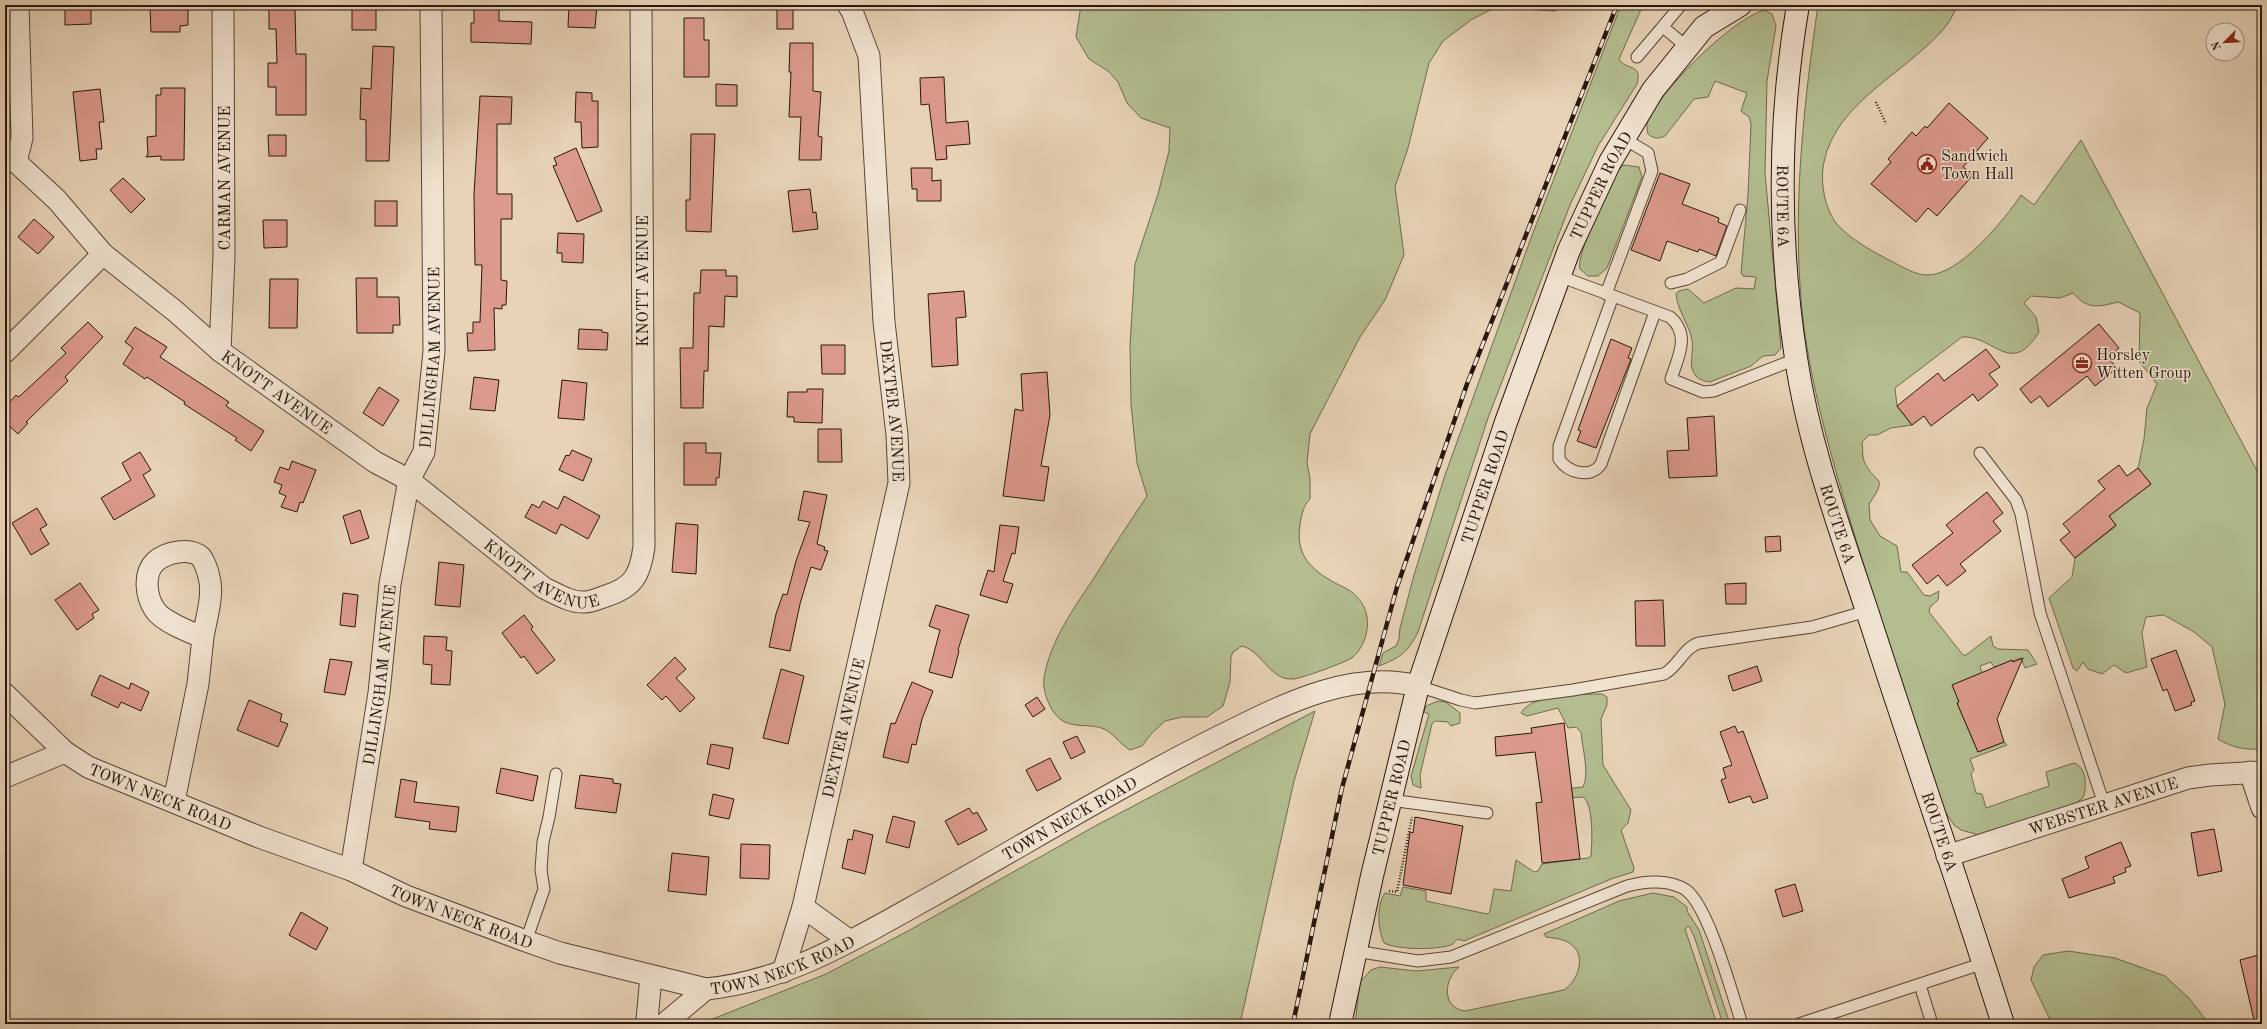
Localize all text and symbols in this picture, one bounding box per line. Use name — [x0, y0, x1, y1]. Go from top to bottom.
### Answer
north arrow — [2205, 22, 2245, 62]
text: N — [2210, 39, 2224, 52]
street label: CARMAN AVENUE — [218, 106, 234, 250]
street label: TUPPER ROAD — [1569, 130, 1636, 243]
place label: Sandwich Town Hall — [1941, 149, 2014, 183]
public building icon: Sandwich Town Hall — [1916, 153, 1938, 175]
street label: ROUTE 6A — [1773, 164, 1790, 248]
street label: KNOTT AVENUE — [636, 215, 652, 347]
street label: DILLINGHAM AVENUE — [418, 267, 444, 449]
street label: DEXTER AVENUE — [876, 339, 905, 482]
place label: Horsley Witten Group — [2096, 348, 2191, 382]
street label: KNOTT AVENUE — [218, 349, 334, 438]
office icon: Horsley Witten Group — [2071, 352, 2093, 374]
street label: TUPPER ROAD — [1460, 428, 1513, 546]
street label: ROUTE 6A — [1816, 483, 1857, 567]
street label: KNOTT AVENUE — [480, 537, 602, 612]
street label: DILLINGHAM AVENUE — [362, 584, 400, 767]
street label: DEXTER AVENUE — [821, 657, 869, 800]
street label: TUPPER ROAD — [1371, 738, 1415, 858]
street label: TOWN NECK ROAD — [86, 762, 233, 835]
street label: TOWN NECK ROAD — [1000, 775, 1140, 865]
street label: WEBSTER AVENUE — [2027, 776, 2181, 839]
street label: ROUTE 6A — [1917, 790, 1959, 874]
street label: TOWN NECK ROAD — [386, 883, 534, 953]
street label: TOWN NECK ROAD — [709, 934, 858, 999]

